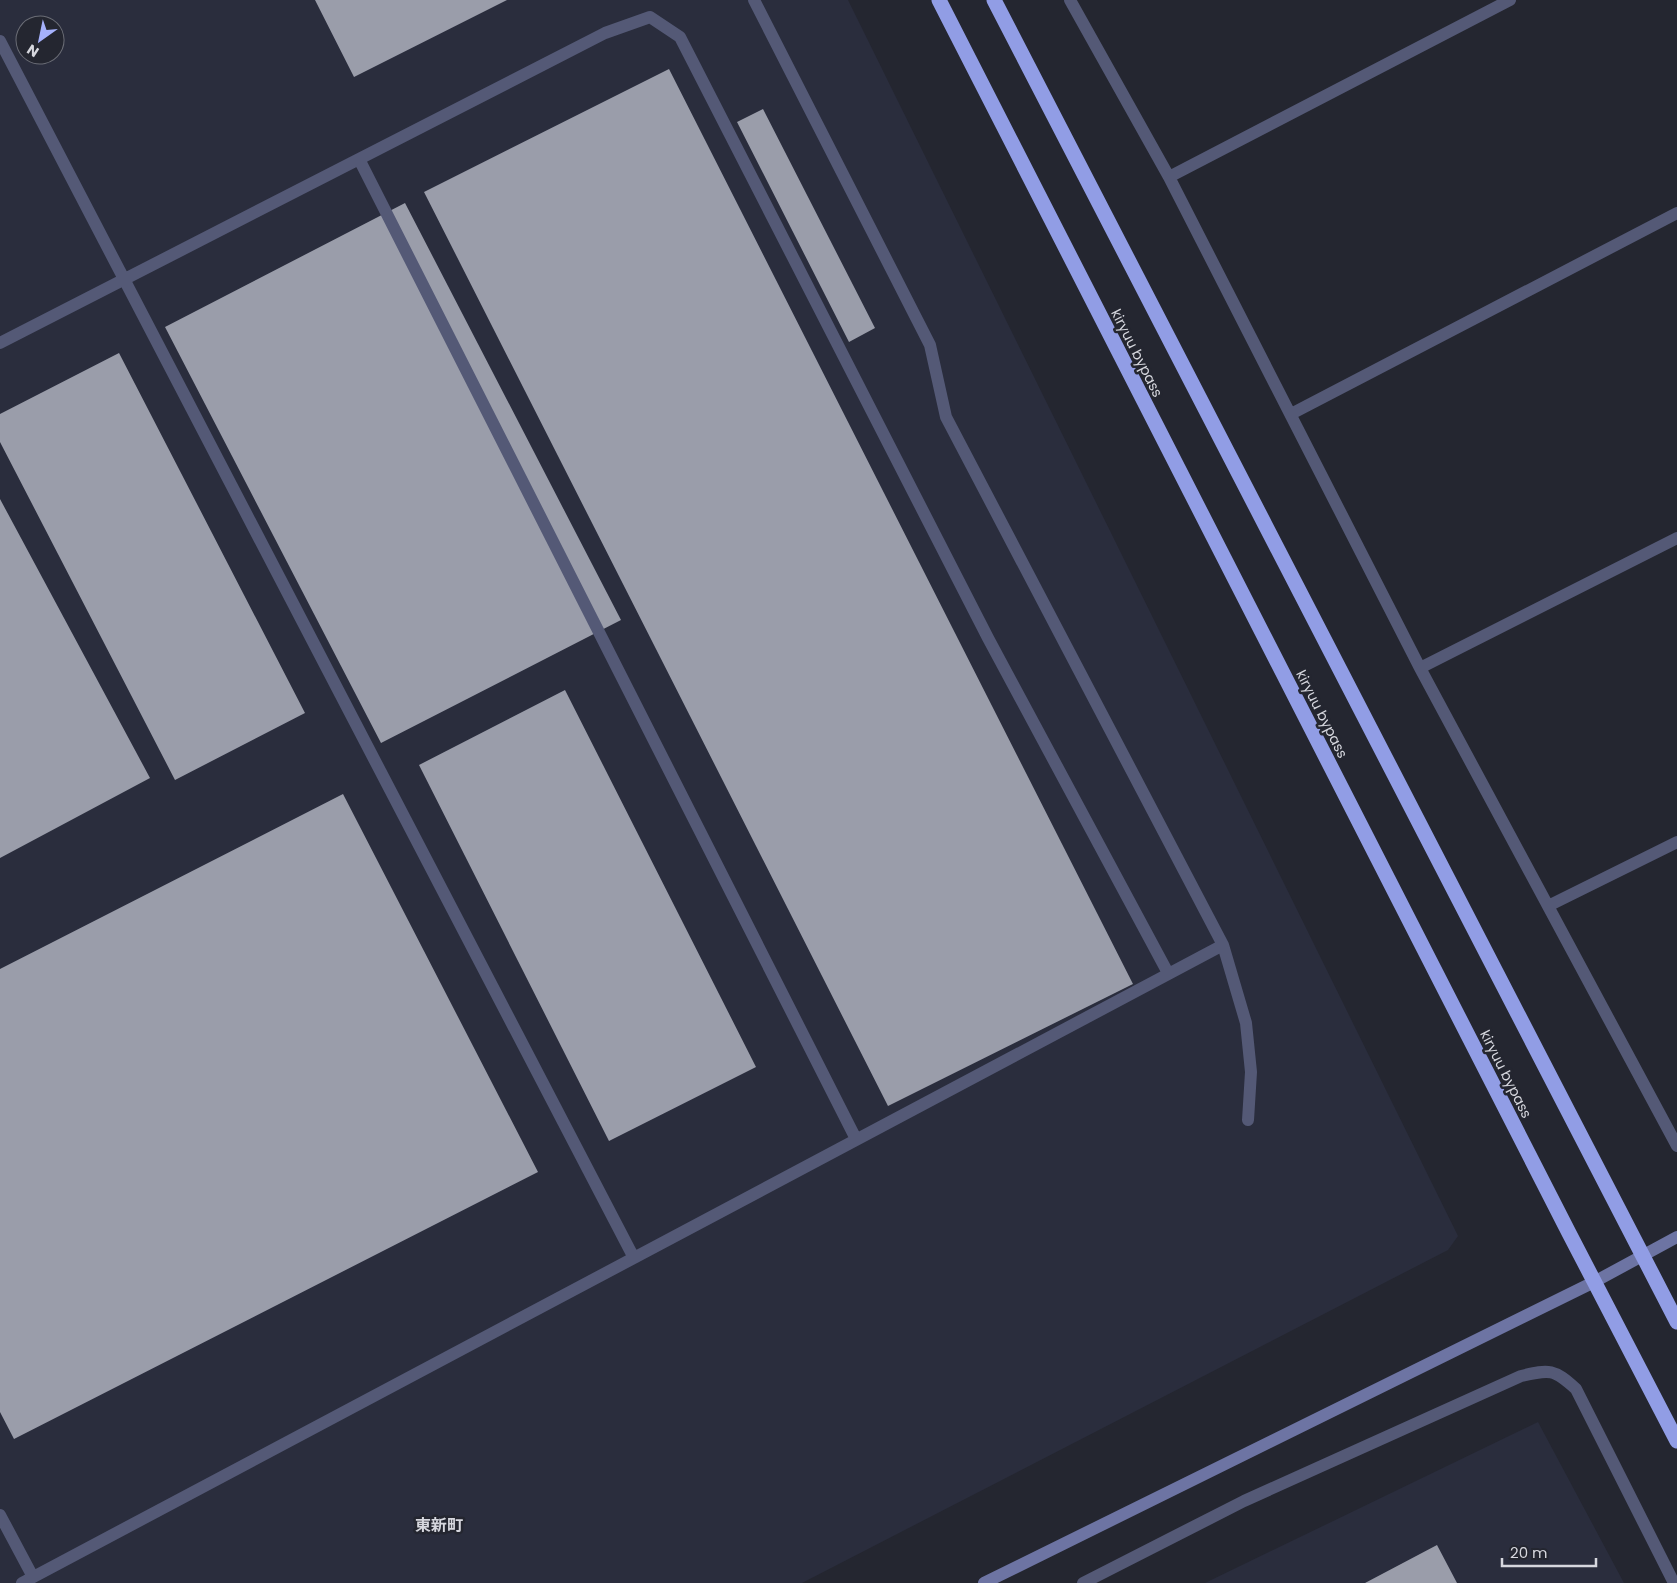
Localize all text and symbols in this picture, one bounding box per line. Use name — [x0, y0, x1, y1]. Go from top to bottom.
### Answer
north arrow — [15, 15, 65, 65]
text: N — [23, 40, 43, 62]
street label: kiryuu bypass — [1106, 306, 1168, 400]
street label: kiryuu bypass — [1291, 667, 1353, 761]
street label: kiryuu bypass — [1475, 1027, 1537, 1121]
district label: 東新町 — [415, 1514, 463, 1537]
scale bar — [1502, 1536, 1596, 1568]
text: 20 m — [1510, 1542, 1548, 1563]

